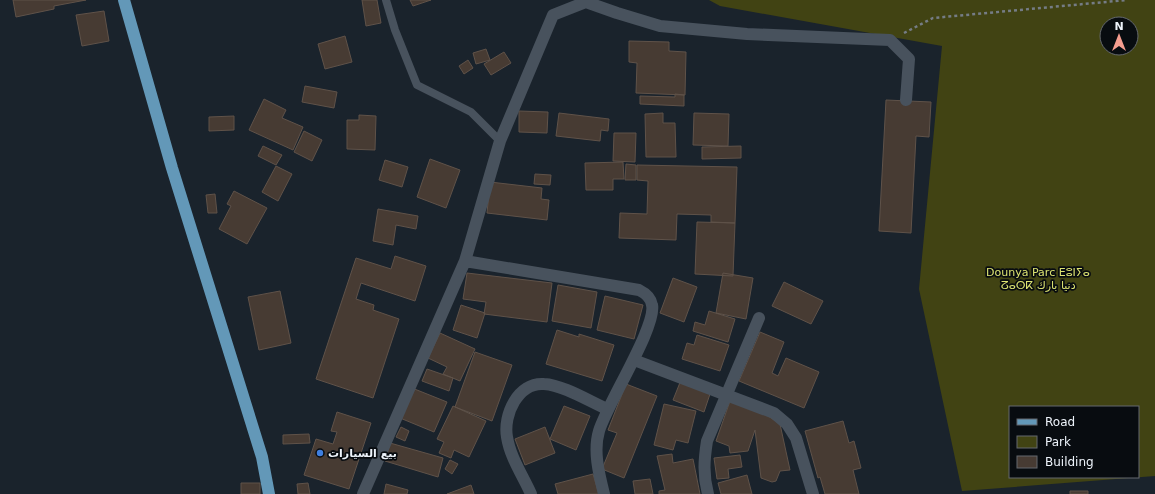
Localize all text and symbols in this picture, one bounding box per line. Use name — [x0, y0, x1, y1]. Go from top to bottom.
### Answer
north arrow — [1099, 16, 1139, 56]
text: N — [1114, 20, 1124, 33]
park label: Dounya Parc ⴹⵓⵏⵢⴰ ⵒⴰⵔⴽ دنيا بارك — [986, 266, 1090, 292]
legend — [1009, 406, 1139, 478]
text: Road — [1045, 415, 1075, 429]
text: Park — [1045, 435, 1071, 449]
place label: بيع السيارات — [328, 447, 397, 460]
marker: بيع السيارات — [315, 448, 325, 458]
text: Building — [1045, 455, 1094, 469]

